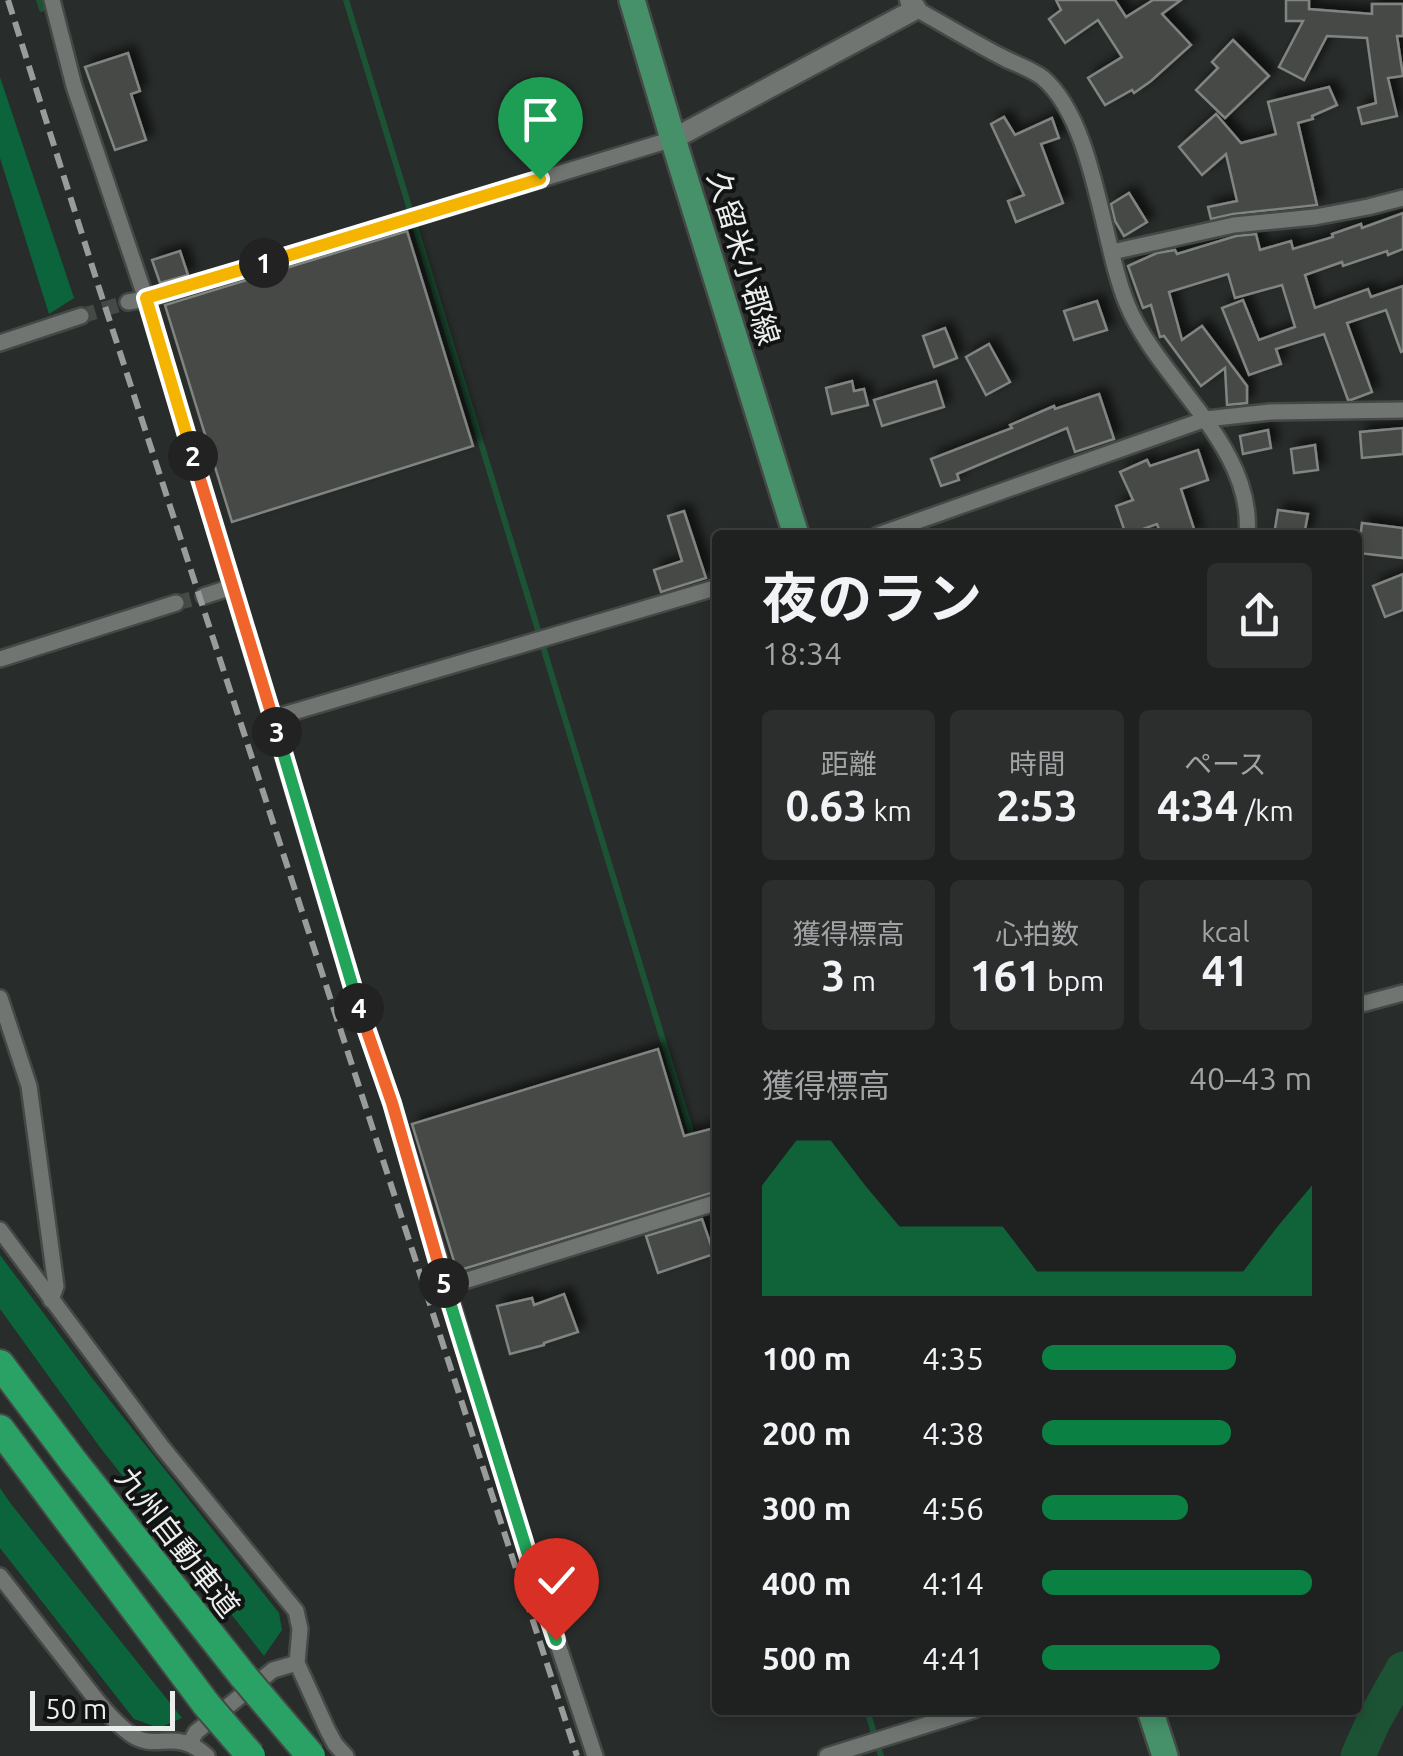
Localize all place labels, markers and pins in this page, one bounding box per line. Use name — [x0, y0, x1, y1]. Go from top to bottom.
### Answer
pin — [498, 77, 583, 180]
pin: 1 — [239, 238, 289, 288]
pin: 2 — [168, 431, 218, 481]
pin: 3 — [252, 707, 302, 757]
pin: 4 — [334, 983, 384, 1033]
pin: 5 — [419, 1258, 469, 1308]
pin — [514, 1538, 599, 1641]

